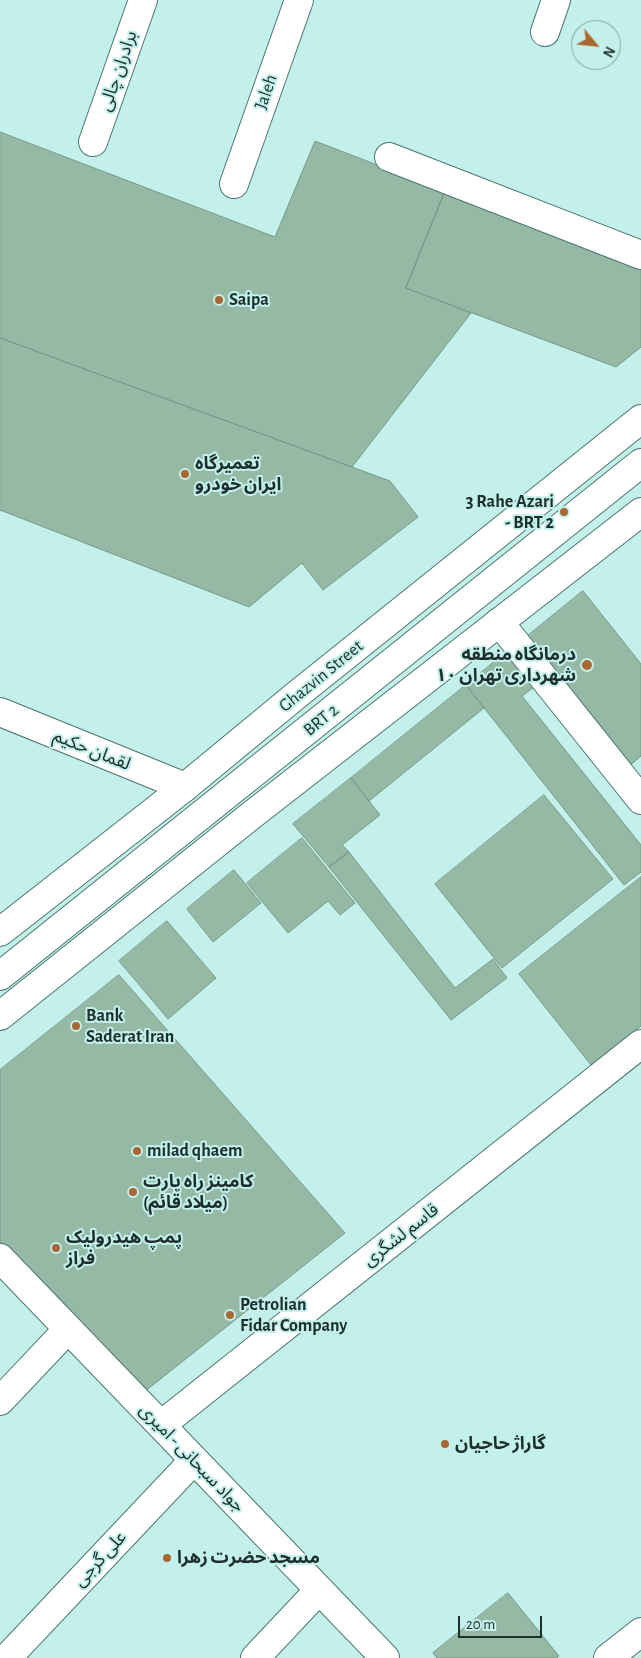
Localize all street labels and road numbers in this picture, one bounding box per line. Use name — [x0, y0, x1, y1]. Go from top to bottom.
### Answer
street label: برادران چالی — [94, 28, 142, 114]
street label: Jaleh — [250, 72, 282, 112]
street label: Ghazvin Street — [274, 635, 368, 717]
street label: BRT 2 — [299, 699, 343, 741]
street label: لقمان حکیم — [50, 725, 134, 775]
street label: قاسم لشگری — [359, 1199, 443, 1271]
street label: جواد سبحانی - امیری — [135, 1399, 249, 1517]
street label: علی گرجی — [69, 1527, 131, 1591]

